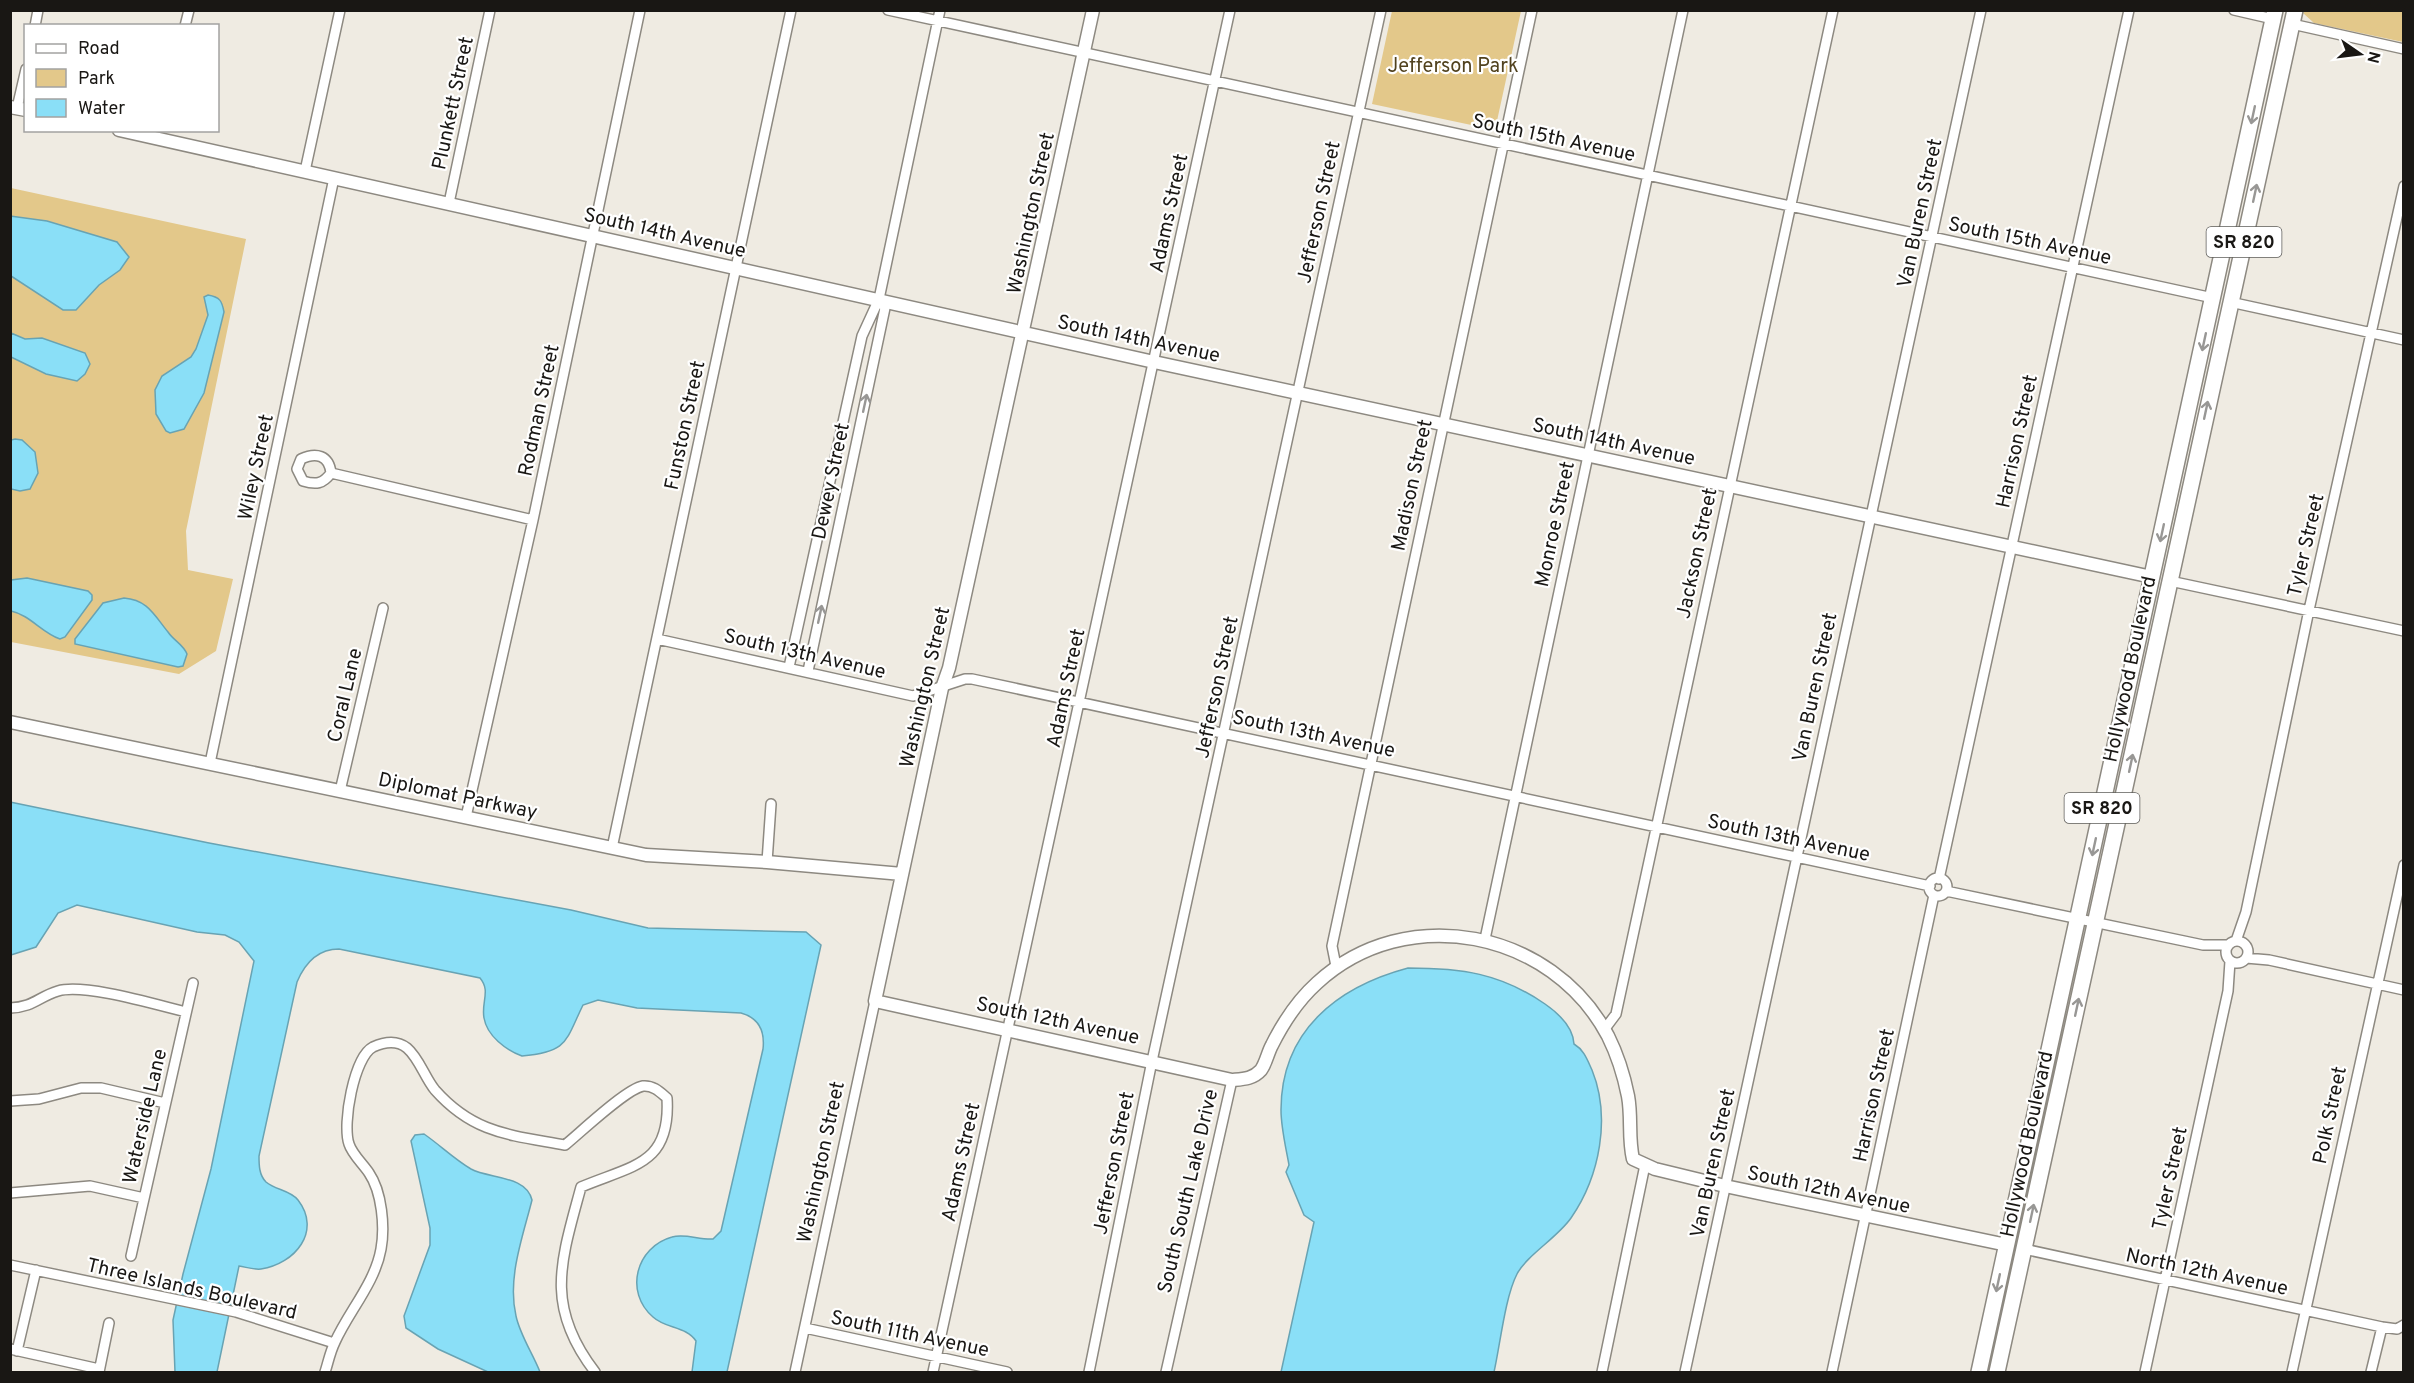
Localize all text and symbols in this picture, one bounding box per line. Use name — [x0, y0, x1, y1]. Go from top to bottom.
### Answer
legend — [24, 24, 219, 132]
north arrow — [2330, 24, 2390, 84]
street label: Plunkett Street — [427, 34, 481, 172]
text: Road — [78, 38, 120, 61]
text: N — [2362, 49, 2384, 65]
park label: Jefferson Park — [1387, 54, 1519, 80]
text: Park — [78, 68, 115, 91]
text: Water — [78, 98, 125, 121]
one-way arrow — [2247, 105, 2258, 124]
street label: South 15th Avenue — [1470, 109, 1638, 169]
street label: Washington Street — [1002, 130, 1062, 297]
street label: Van Buren Street — [1892, 136, 1949, 291]
street label: Jefferson Street — [1292, 139, 1348, 286]
street label: Adams Street — [1145, 151, 1195, 276]
one-way arrow — [2249, 183, 2261, 202]
street label: South 14th Avenue — [581, 203, 748, 265]
street label: South 15th Avenue — [1946, 212, 2114, 272]
road number: SR 820 — [2206, 227, 2282, 257]
street label: South 14th Avenue — [1055, 310, 1222, 370]
one-way arrow — [2197, 333, 2209, 352]
street label: Rodman Street — [513, 342, 567, 479]
street label: Funston Street — [660, 358, 712, 493]
street label: Harrison Street — [1991, 372, 2045, 511]
one-way arrow — [859, 394, 871, 413]
one-way arrow — [2201, 400, 2212, 420]
street label: Wiley Street — [233, 412, 281, 523]
street label: South 14th Avenue — [1530, 413, 1697, 473]
street label: Madison Street — [1386, 417, 1440, 554]
street label: Dewey Street — [807, 421, 857, 542]
street label: Monroe Street — [1530, 459, 1582, 590]
street label: Jackson Street — [1671, 486, 1725, 621]
street label: Tyler Street — [2282, 491, 2331, 600]
one-way arrow — [2156, 523, 2167, 542]
street label: Hollywood Boulevard — [2099, 574, 2163, 765]
street label: Washington Street — [895, 604, 957, 771]
one-way arrow — [815, 605, 826, 624]
street label: Van Buren Street — [1787, 610, 1844, 765]
street label: Jefferson Street — [1190, 614, 1246, 761]
street label: South 13th Avenue — [721, 624, 888, 686]
street label: Adams Street — [1042, 626, 1092, 751]
street label: Coral Lane — [322, 646, 369, 745]
street label: South 13th Avenue — [1230, 705, 1397, 765]
one-way arrow — [2125, 753, 2137, 772]
street label: Diplomat Parkway — [376, 767, 540, 827]
road number: SR 820 — [2064, 793, 2140, 823]
street label: South 13th Avenue — [1705, 809, 1872, 869]
one-way arrow — [2088, 836, 2099, 856]
street label: South 12th Avenue — [974, 992, 1141, 1052]
one-way arrow — [2072, 998, 2083, 1017]
street label: Harrison Street — [1848, 1026, 1902, 1165]
street label: Waterside Lane — [118, 1046, 174, 1187]
street label: Hollywood Boulevard — [1996, 1049, 2060, 1240]
street label: Polk Street — [2308, 1064, 2354, 1167]
street label: Washington Street — [792, 1079, 852, 1246]
street label: Van Buren Street — [1685, 1086, 1742, 1241]
street label: South South Lake Drive — [1153, 1087, 1225, 1296]
street label: Jefferson Street — [1088, 1090, 1142, 1237]
street label: Adams Street — [937, 1100, 987, 1225]
street label: Tyler Street — [2147, 1124, 2195, 1233]
street label: South 12th Avenue — [1745, 1161, 1912, 1221]
one-way arrow — [2027, 1203, 2038, 1223]
street label: North 12th Avenue — [2123, 1243, 2290, 1303]
street label: Three Islands Boulevard — [84, 1253, 299, 1327]
one-way arrow — [1992, 1273, 2004, 1292]
street label: South 11th Avenue — [828, 1305, 991, 1364]

